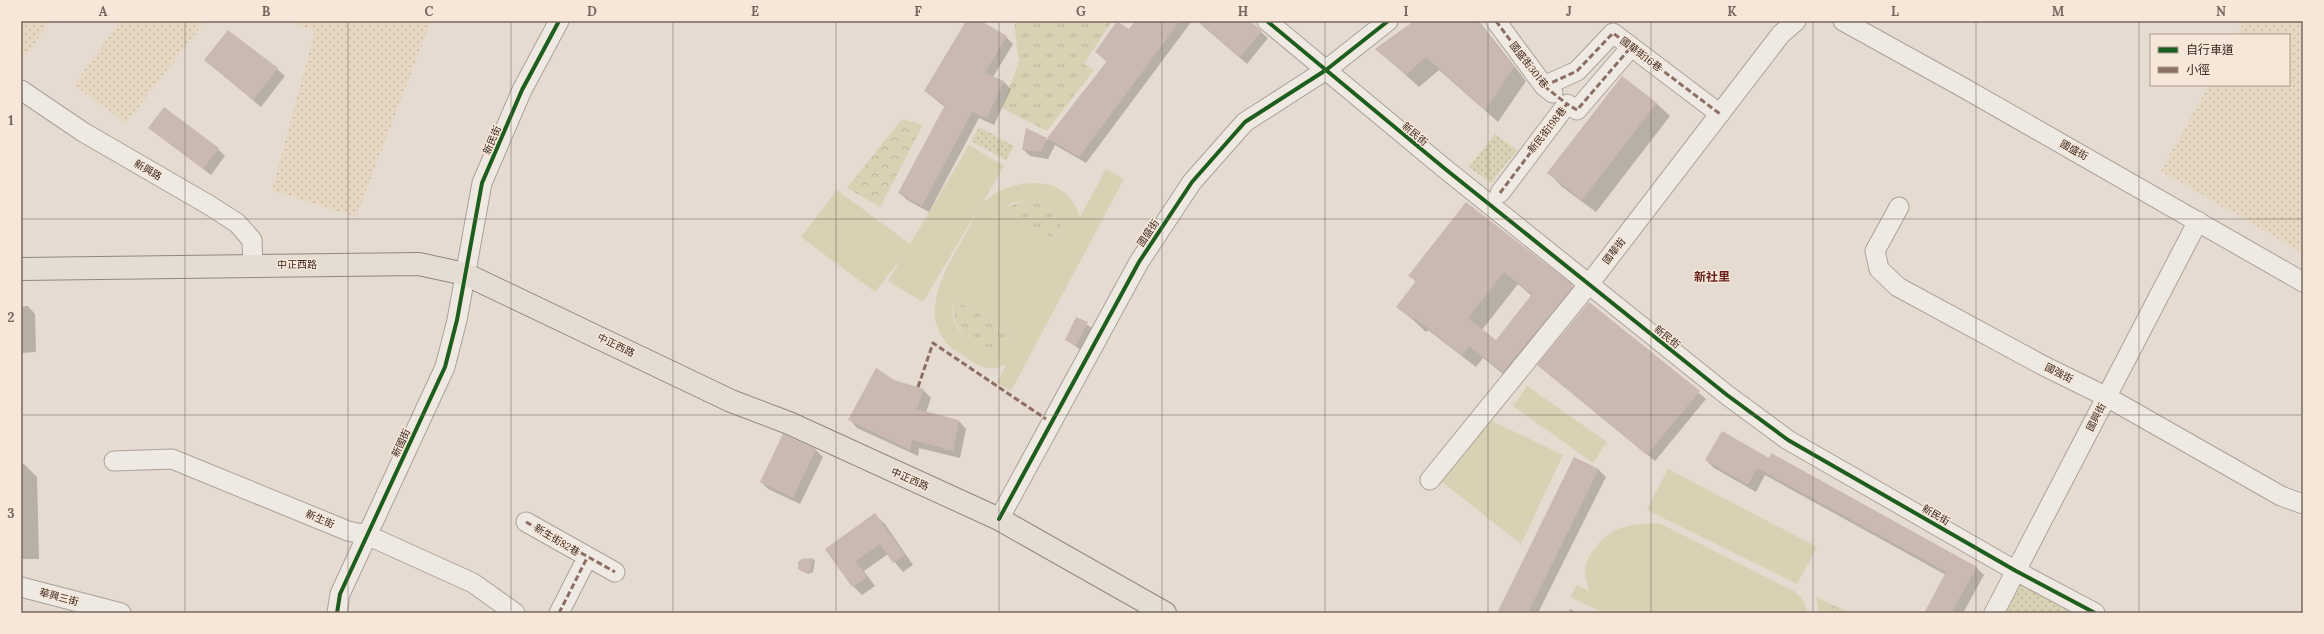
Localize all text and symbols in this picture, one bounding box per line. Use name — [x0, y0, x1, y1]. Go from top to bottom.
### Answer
text: A — [99, 3, 108, 20]
text: B — [262, 3, 271, 20]
text: C — [425, 3, 434, 20]
text: D — [587, 3, 597, 20]
text: E — [751, 3, 759, 20]
text: F — [914, 3, 922, 20]
text: G — [1076, 3, 1086, 20]
text: H — [1238, 3, 1248, 20]
text: I — [1403, 3, 1409, 20]
text: J — [1566, 3, 1572, 20]
text: K — [1727, 3, 1737, 20]
text: L — [1891, 3, 1899, 20]
text: M — [2052, 3, 2065, 20]
text: N — [2216, 3, 2226, 20]
street label: 國華街16巷 — [1617, 34, 1665, 74]
legend — [2150, 34, 2290, 86]
street label: 國盛街301巷 — [1507, 39, 1551, 91]
text: 自行車道 — [2186, 42, 2234, 57]
text: 小徑 — [2186, 62, 2210, 77]
street label: 新民街198巷 — [1525, 104, 1569, 156]
text: 1 — [8, 112, 14, 129]
street label: 新民街 — [1399, 119, 1431, 149]
street label: 新民街 — [480, 124, 504, 156]
street label: 國盛街 — [2058, 137, 2090, 163]
street label: 新興路 — [132, 157, 164, 183]
street label: 國盛街 — [1134, 217, 1162, 249]
street label: 國華街 — [1600, 235, 1628, 267]
street label: 中正西路 — [277, 258, 317, 271]
district label: 新社里 — [1694, 269, 1730, 284]
text: 2 — [8, 309, 15, 326]
street label: 新民街 — [1651, 323, 1683, 351]
street label: 中正西路 — [595, 330, 637, 360]
street label: 國強街 — [2043, 360, 2075, 386]
street label: 國興街 — [2083, 401, 2109, 433]
street label: 新國街 — [389, 427, 413, 459]
street label: 中正西路 — [889, 465, 931, 493]
street label: 新民街 — [1920, 502, 1952, 528]
text: 3 — [7, 505, 15, 522]
street label: 新生街 — [304, 507, 336, 531]
street label: 新生街82巷 — [532, 521, 582, 559]
street label: 華興三街 — [38, 586, 80, 608]

